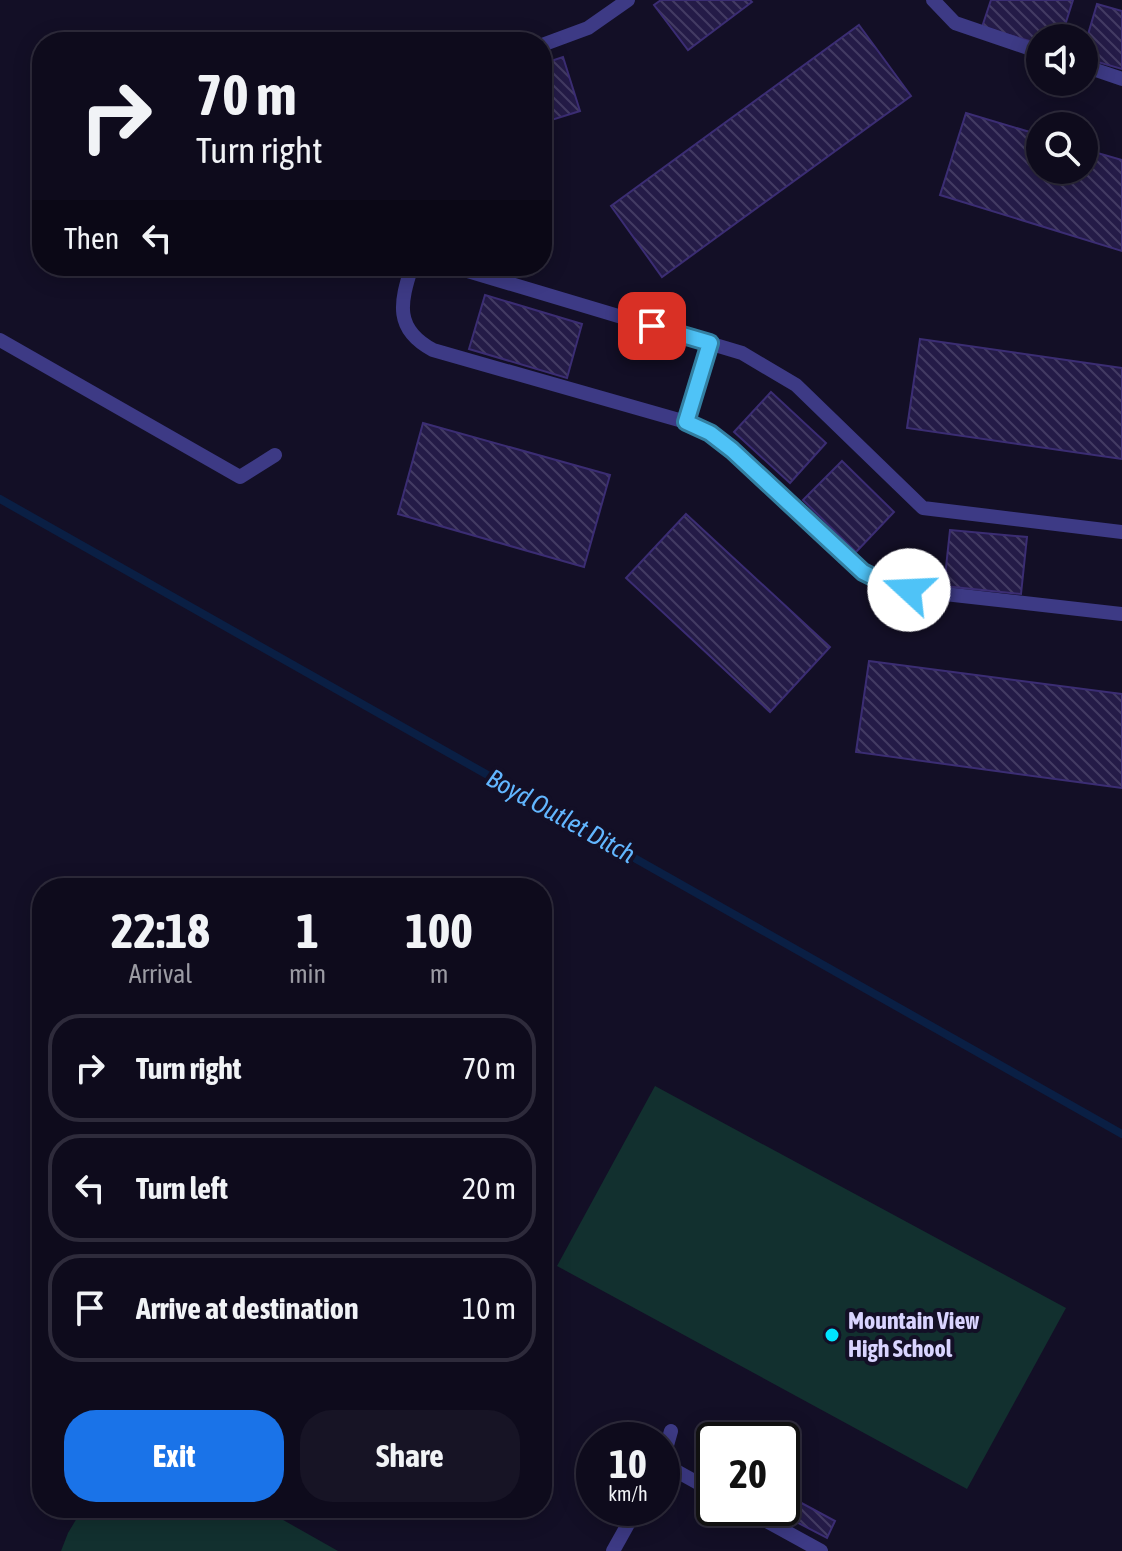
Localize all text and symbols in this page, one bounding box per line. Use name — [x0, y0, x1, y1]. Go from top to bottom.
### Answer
map controls — [1026, 24, 1098, 184]
button: sound — [1026, 24, 1098, 96]
text: 70 m — [196, 63, 297, 127]
icon: right — [64, 64, 168, 168]
button: search — [1026, 112, 1098, 184]
text: Turn right — [196, 129, 323, 171]
icon: left — [135, 216, 179, 260]
text: Then — [64, 221, 119, 255]
pin — [618, 292, 686, 360]
icon: arrive — [630, 304, 674, 348]
position arrow — [867, 548, 951, 632]
water label: Boyd Outlet Ditch — [481, 763, 641, 869]
text: 22:18 — [111, 903, 210, 958]
text: 1 — [296, 903, 319, 958]
text: 100 — [405, 903, 473, 958]
text: Arrival — [129, 959, 192, 989]
text: min — [289, 959, 326, 989]
text: m — [430, 959, 448, 989]
icon: right — [68, 1046, 112, 1090]
text: Turn right — [136, 1051, 242, 1085]
text: 70 m — [462, 1051, 516, 1085]
icon: left — [68, 1166, 112, 1210]
text: Turn left — [136, 1171, 228, 1205]
text: 20 m — [462, 1171, 516, 1205]
icon: arrive — [68, 1286, 112, 1330]
text: Arrive at destination — [136, 1291, 358, 1325]
text: 10 m — [462, 1291, 516, 1325]
place label: Mountain View High School — [848, 1307, 980, 1362]
marker: Mountain View High School — [823, 1326, 841, 1344]
button: Exit — [64, 1410, 284, 1502]
button: Share — [300, 1410, 520, 1502]
speed limit sign: 20 — [696, 1422, 800, 1526]
text: 10 — [609, 1441, 647, 1486]
text: km/h — [608, 1482, 648, 1505]

